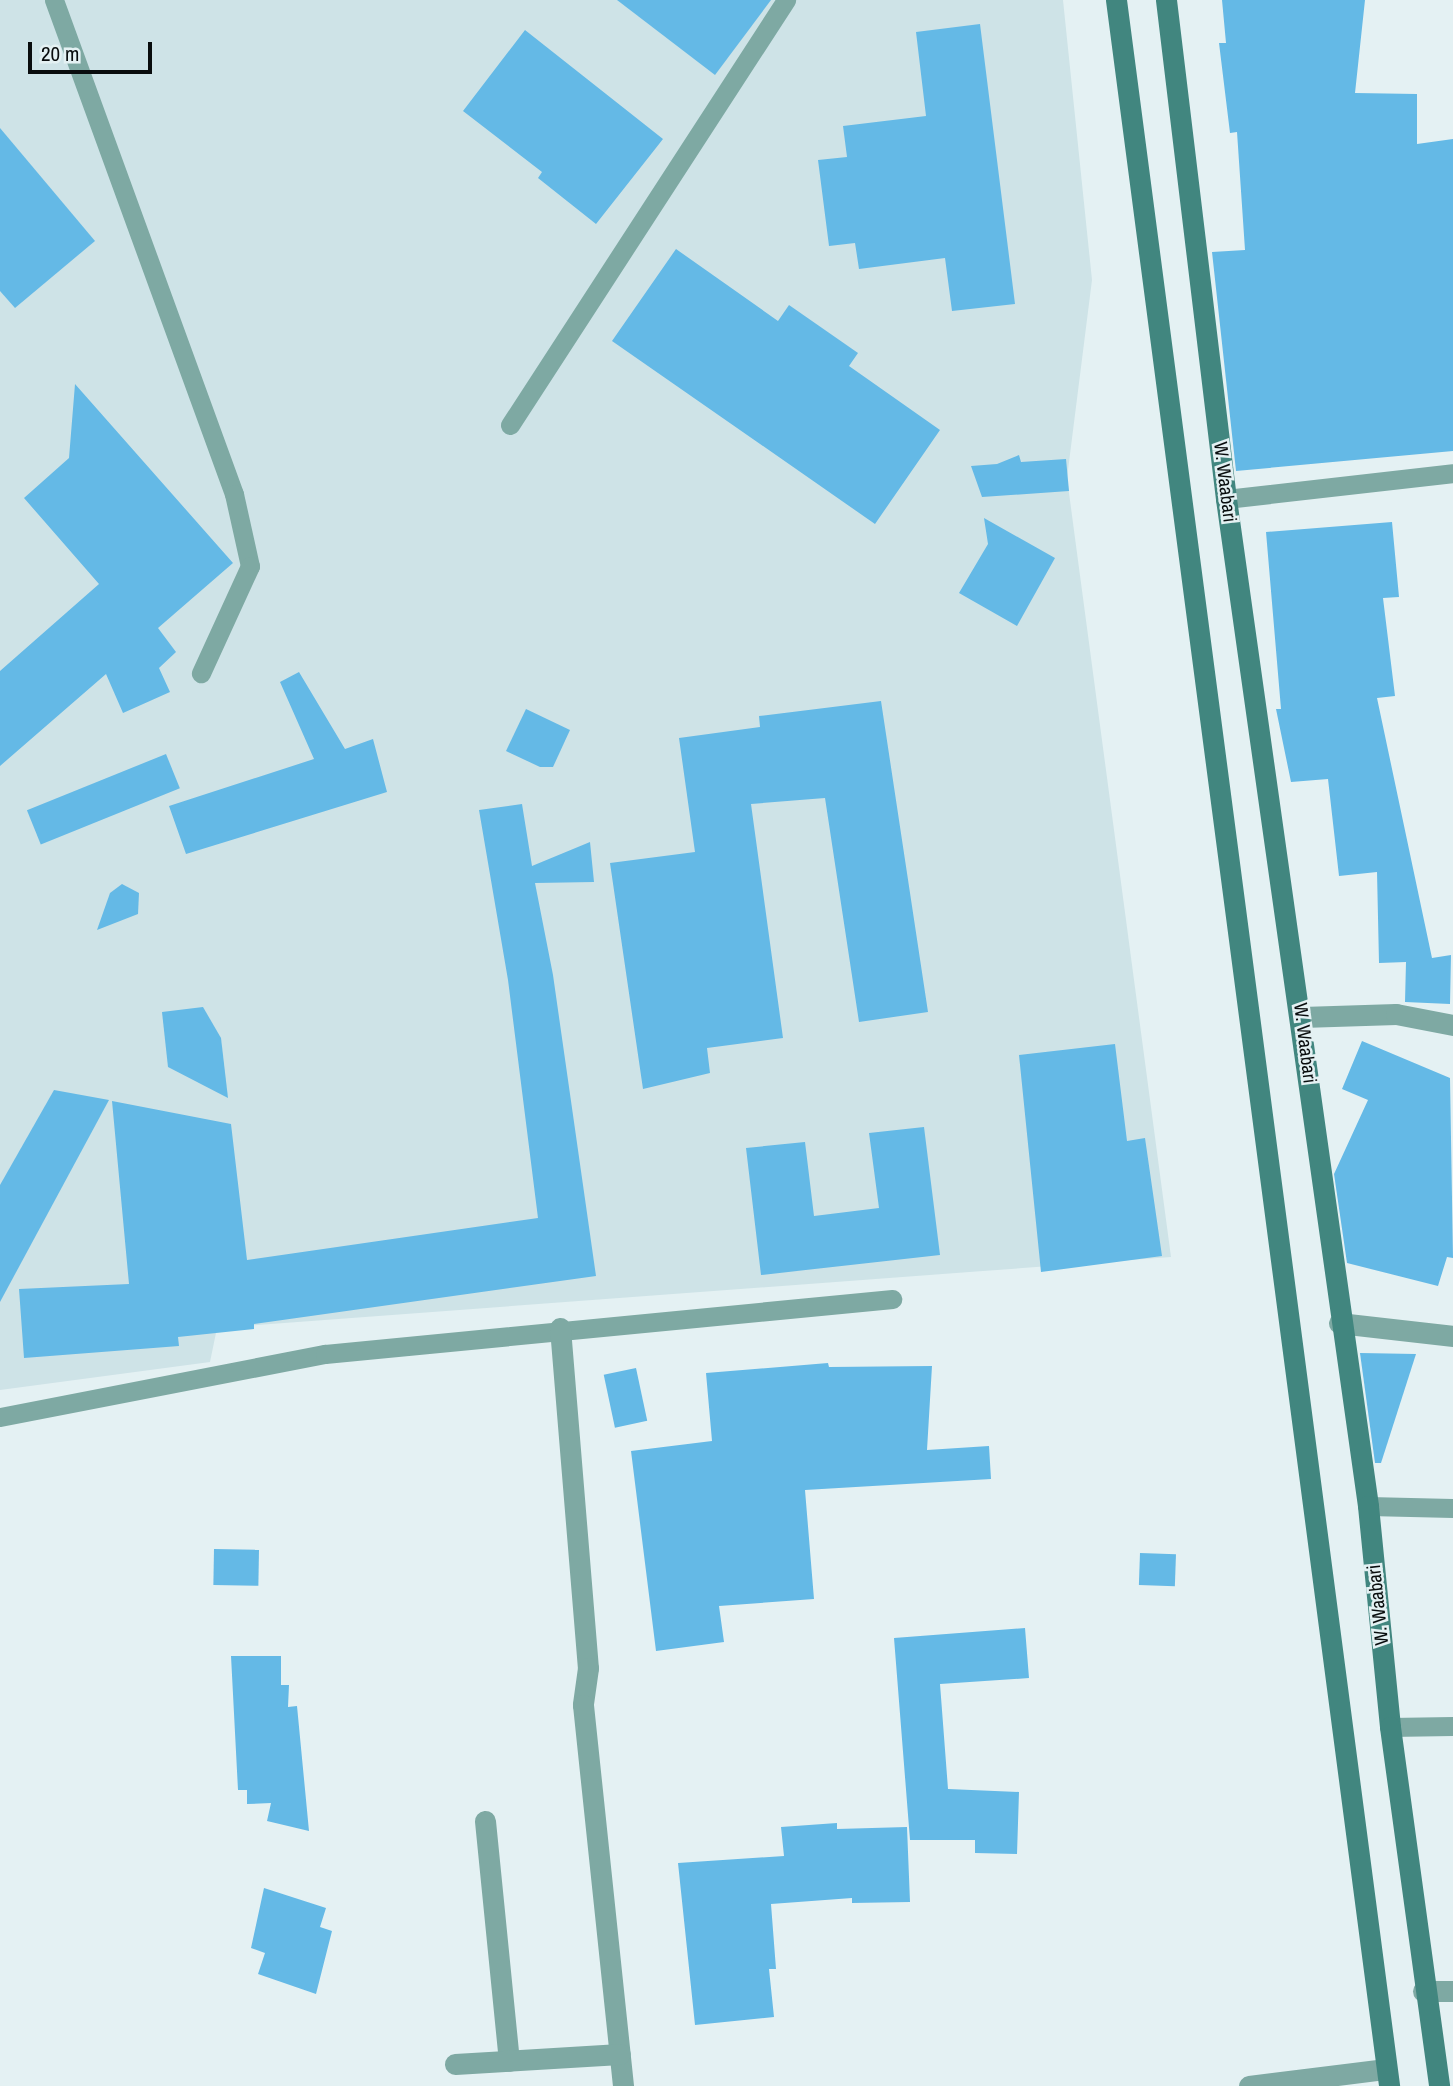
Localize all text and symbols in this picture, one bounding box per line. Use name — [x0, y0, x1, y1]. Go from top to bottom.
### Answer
scale bar — [32, 28, 156, 72]
text: 20 m — [41, 39, 79, 68]
street label: W. Waabari — [1209, 440, 1241, 524]
street label: W. Waabari — [1289, 1001, 1321, 1085]
street label: W. Waabari — [1362, 1564, 1394, 1646]

